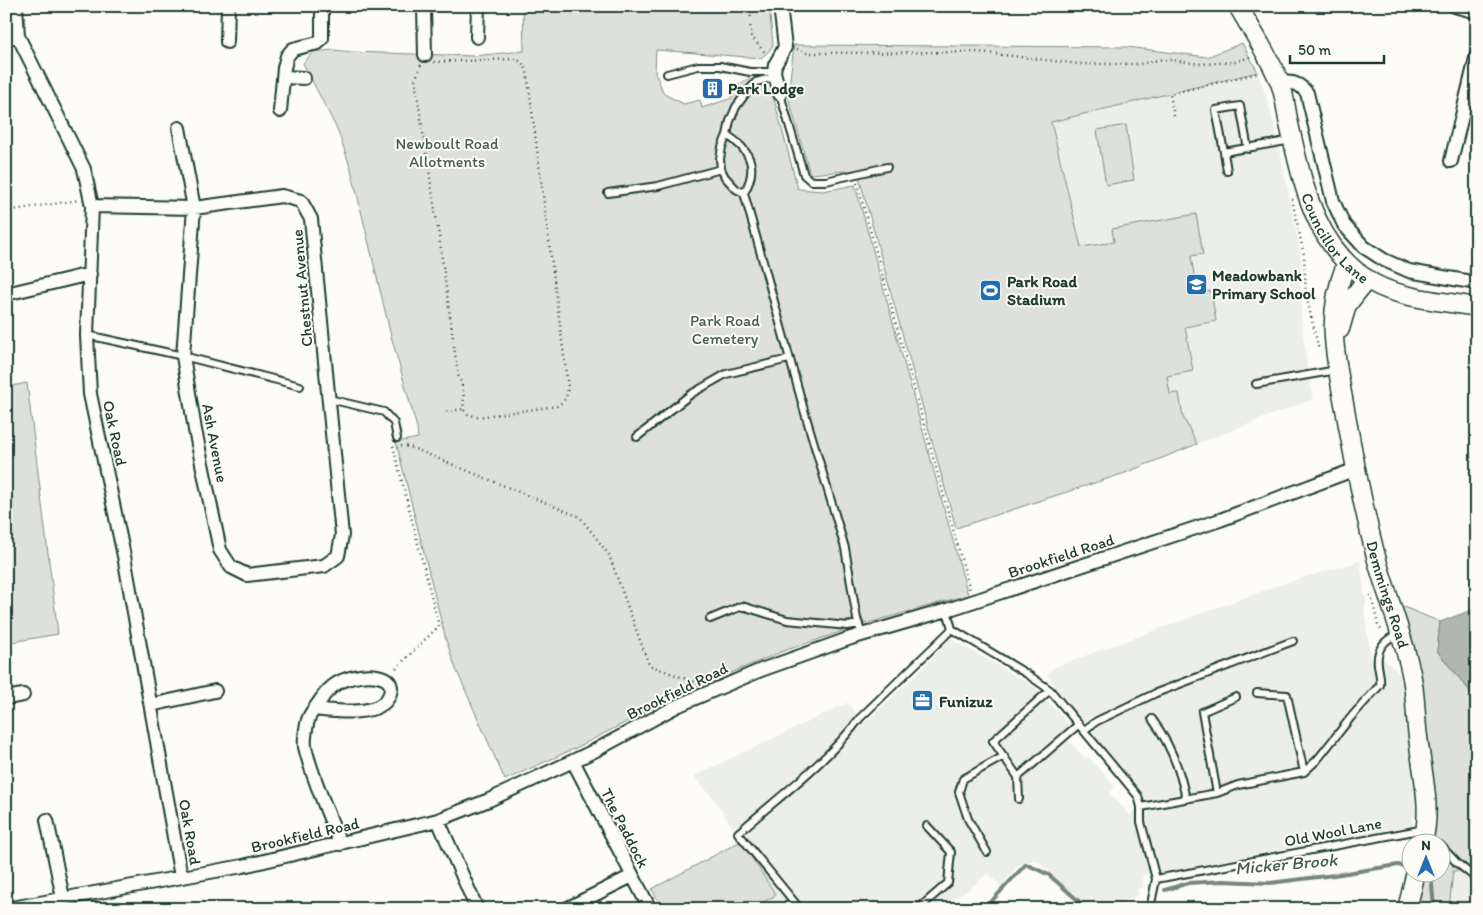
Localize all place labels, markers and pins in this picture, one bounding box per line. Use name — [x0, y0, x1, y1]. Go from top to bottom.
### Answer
building icon: Park Lodge — [700, 76, 724, 100]
place label: Park Lodge — [728, 79, 804, 99]
place label: Meadowbank Primary School — [1212, 266, 1316, 304]
place label: Park Road Stadium — [1007, 272, 1077, 309]
school or university icon: Meadowbank Primary School — [1184, 272, 1208, 296]
sports icon: Park Road Stadium — [979, 278, 1003, 302]
office icon: Funizuz — [911, 689, 935, 713]
place label: Funizuz — [939, 692, 993, 711]

